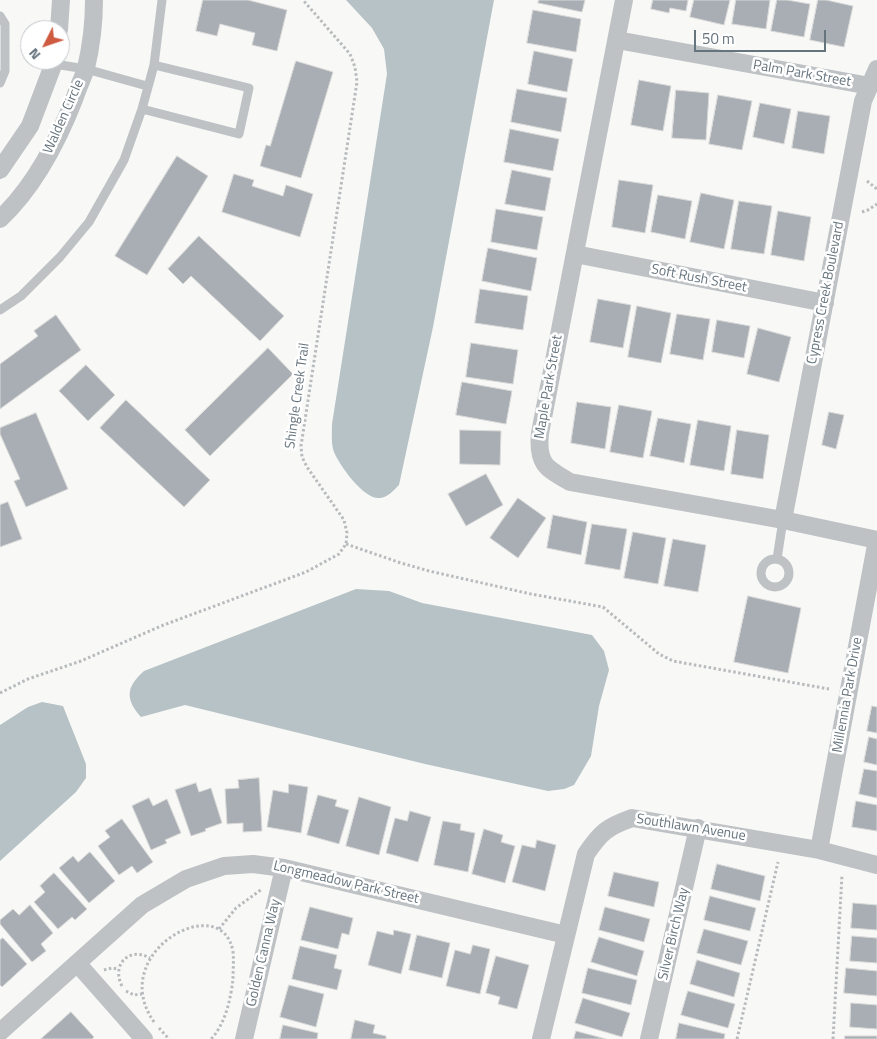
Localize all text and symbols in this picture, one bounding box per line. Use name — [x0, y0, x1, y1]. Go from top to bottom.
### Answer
north arrow — [20, 20, 70, 70]
scale bar — [697, 20, 830, 52]
text: 50 m — [702, 27, 735, 50]
text: N — [23, 44, 45, 65]
street label: Palm Park Street — [752, 57, 852, 91]
street label: Walden Circle — [40, 77, 88, 157]
street label: Cypress Creek Boulevard — [804, 220, 848, 366]
street label: Soft Rush Street — [650, 262, 748, 296]
street label: Maple Park Street — [532, 334, 566, 440]
street label: Shingle Creek Trail — [282, 342, 314, 450]
street label: Millennia Park Drive — [830, 636, 866, 754]
street label: Southlawn Avenue — [635, 811, 747, 845]
street label: Longmeadow Park Street — [272, 858, 420, 908]
street label: Silver Birch Way — [655, 886, 693, 982]
street label: Golden Canna Way — [243, 898, 285, 1008]

